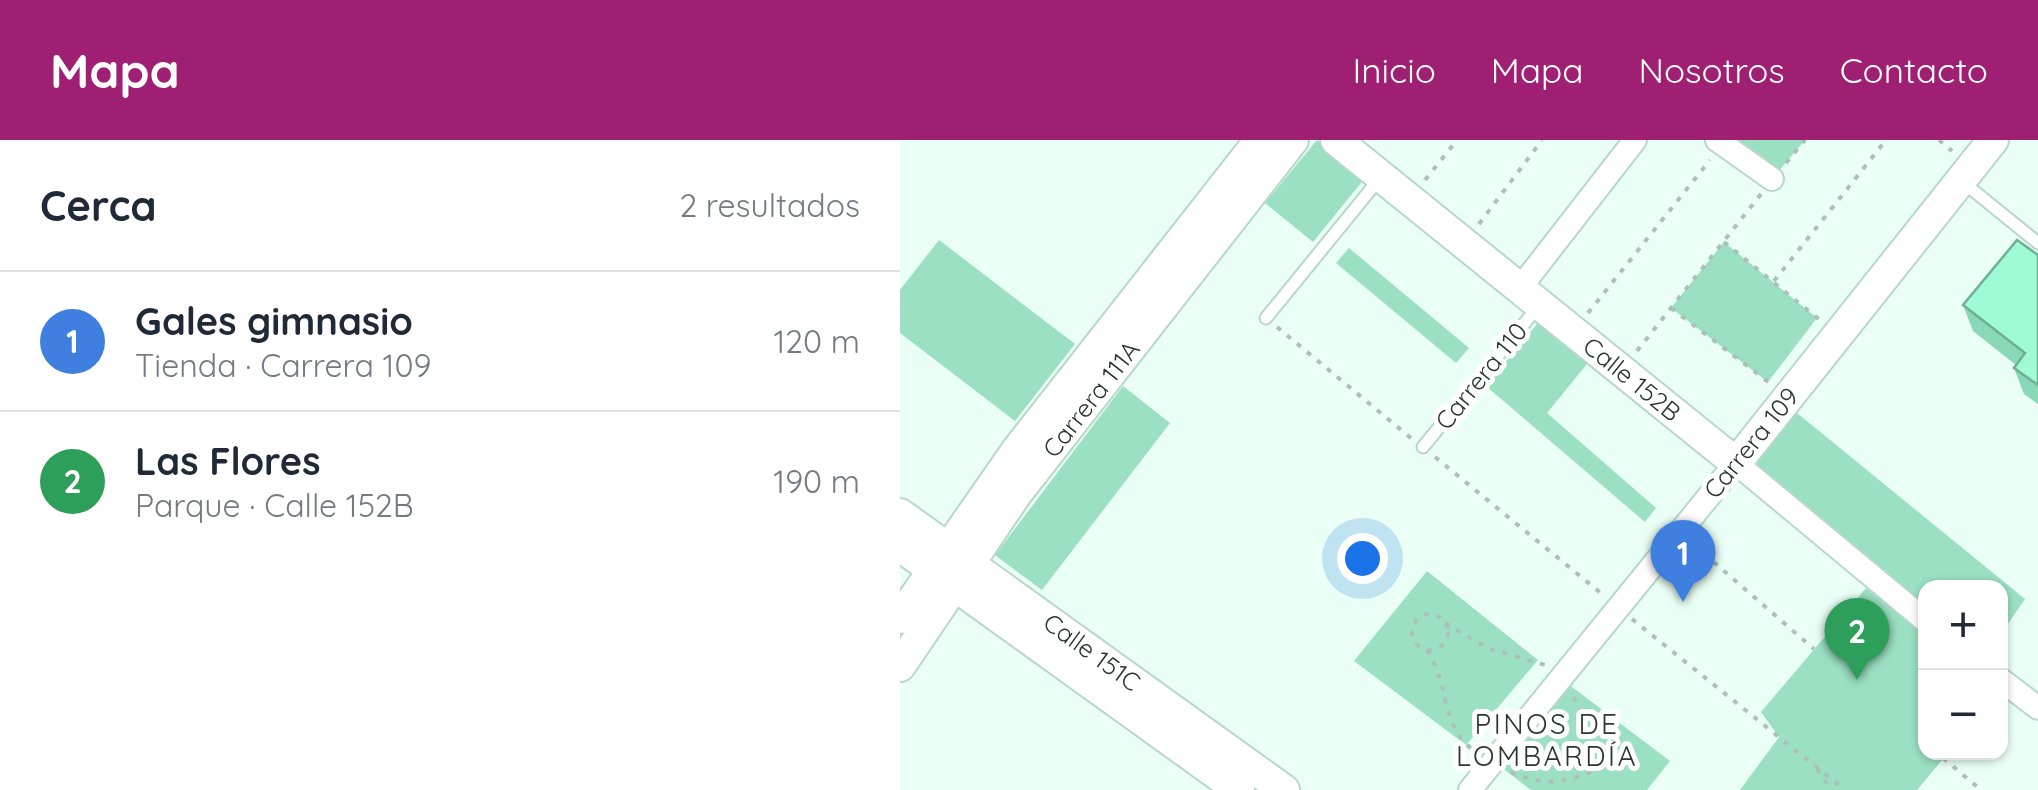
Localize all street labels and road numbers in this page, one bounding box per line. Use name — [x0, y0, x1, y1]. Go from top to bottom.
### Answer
street label: Carrera 110 — [1428, 316, 1533, 436]
street label: Calle 152B — [1577, 330, 1687, 427]
street label: Carrera 111A — [1035, 334, 1146, 463]
street label: Carrera 109 — [1696, 381, 1805, 504]
street label: Calle 151C — [1038, 606, 1147, 697]

